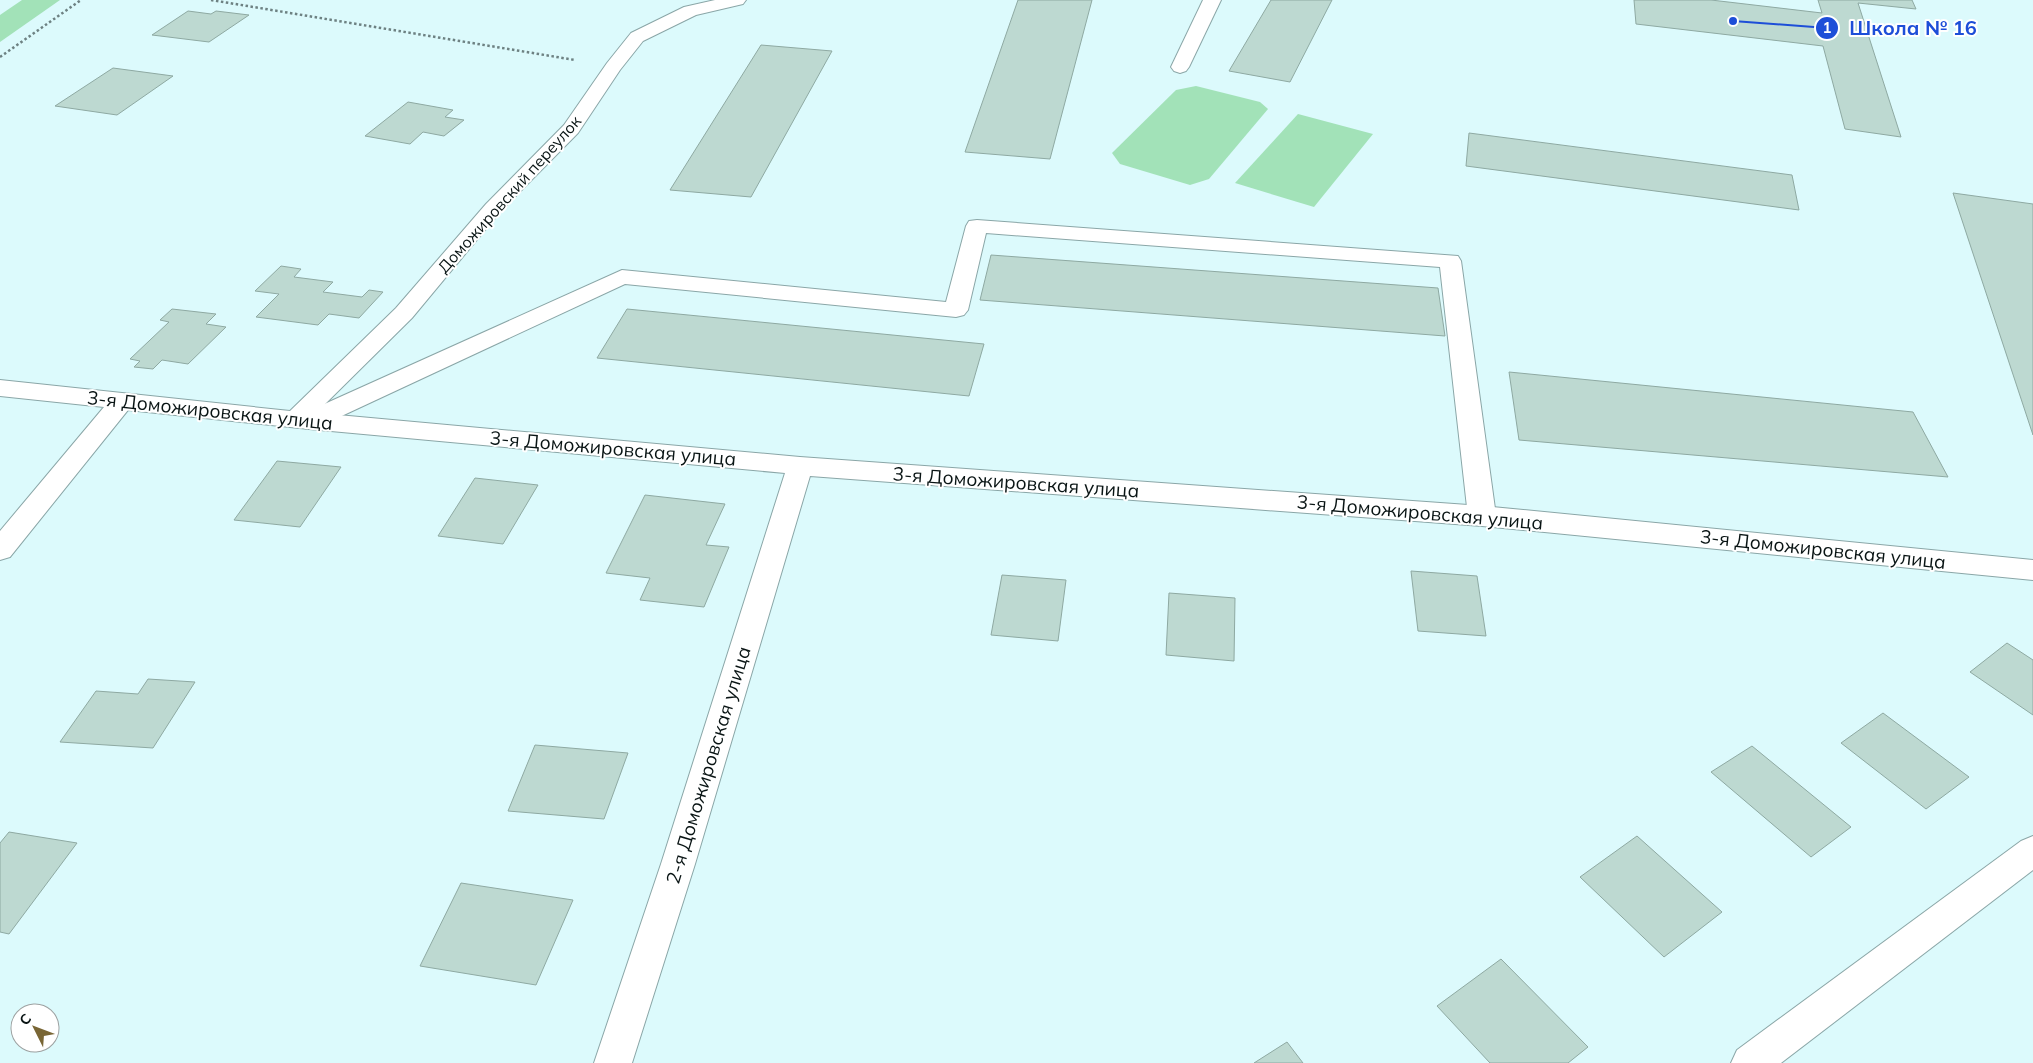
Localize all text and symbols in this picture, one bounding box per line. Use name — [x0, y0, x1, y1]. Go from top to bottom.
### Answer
callout: Школа № 16 — [1815, 10, 1987, 45]
text: Школа № 16 — [1849, 15, 1977, 40]
text: 1 — [1822, 18, 1832, 37]
street label: Доможировский переулок — [433, 111, 585, 277]
street label: 3-я Доможировская улица — [86, 385, 334, 435]
street label: 3-я Доможировская улица — [489, 425, 737, 471]
street label: 3-я Доможировская улица — [892, 461, 1140, 503]
street label: 3-я Доможировская улица — [1296, 489, 1544, 535]
street label: 3-я Доможировская улица — [1699, 524, 1947, 574]
street label: 2-я Доможировская улица — [660, 643, 756, 887]
north arrow — [10, 1003, 60, 1053]
text: С — [15, 1010, 35, 1029]

